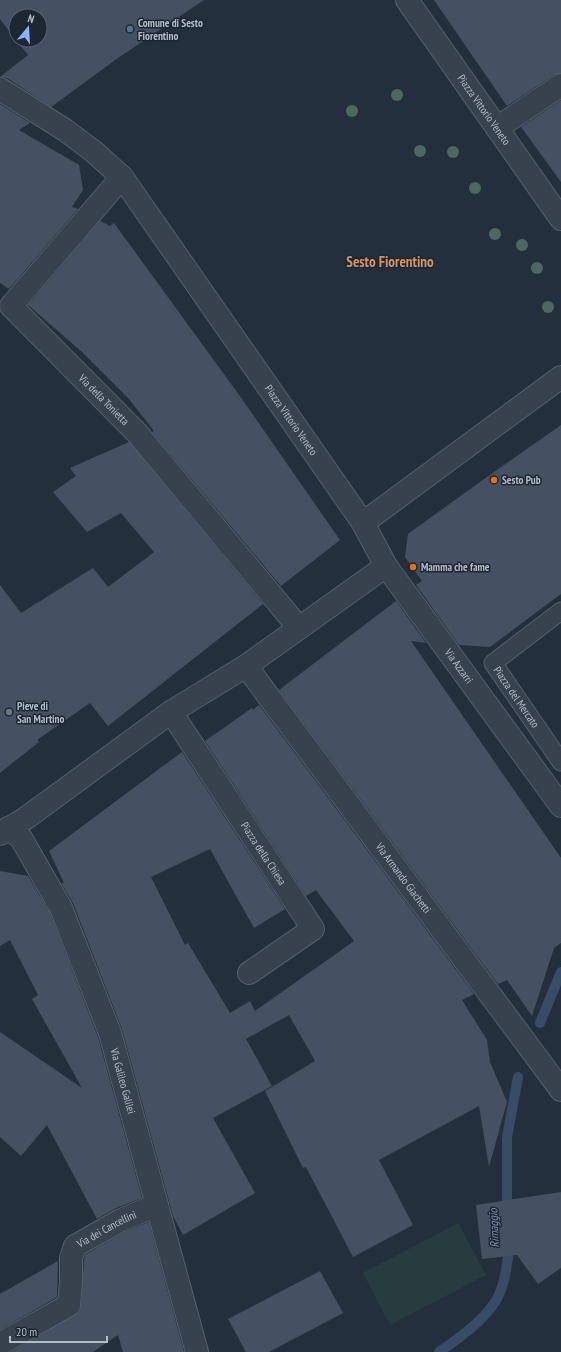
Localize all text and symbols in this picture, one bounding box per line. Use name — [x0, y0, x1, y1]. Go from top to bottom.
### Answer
north arrow — [8, 8, 48, 48]
text: N — [26, 11, 36, 26]
place label: Comune di Sesto Fiorentino — [138, 16, 203, 43]
marker: Comune di Sesto Fiorentino — [125, 24, 135, 34]
street label: Piazza Vittorio Veneto — [455, 72, 514, 148]
district label: Sesto Fiorentino — [346, 252, 434, 271]
street label: Via della Tonietta — [75, 371, 132, 428]
street label: Piazza Vittorio Veneto — [262, 382, 321, 458]
place label: Sesto Pub — [502, 473, 541, 487]
marker: Sesto Pub — [489, 475, 499, 485]
place label: Mamma che fame — [421, 560, 490, 574]
marker: Mamma che fame — [408, 562, 418, 572]
street label: Via Azzarri — [441, 645, 476, 686]
street label: Piazza del Mercato — [490, 664, 543, 731]
place label: Pieve di San Martino — [17, 699, 65, 726]
marker: Pieve di San Martino — [4, 707, 14, 717]
street label: Piazza della Chiesa — [238, 819, 289, 888]
street label: Via Armando Giachetti — [372, 839, 434, 916]
street label: Via Galileo Galilei — [107, 1046, 139, 1115]
street label: Via dei Cancellini — [74, 1207, 138, 1251]
water label: Rimaggio — [485, 1207, 502, 1248]
scale bar — [10, 1318, 107, 1344]
text: 20 m — [16, 1324, 37, 1339]

